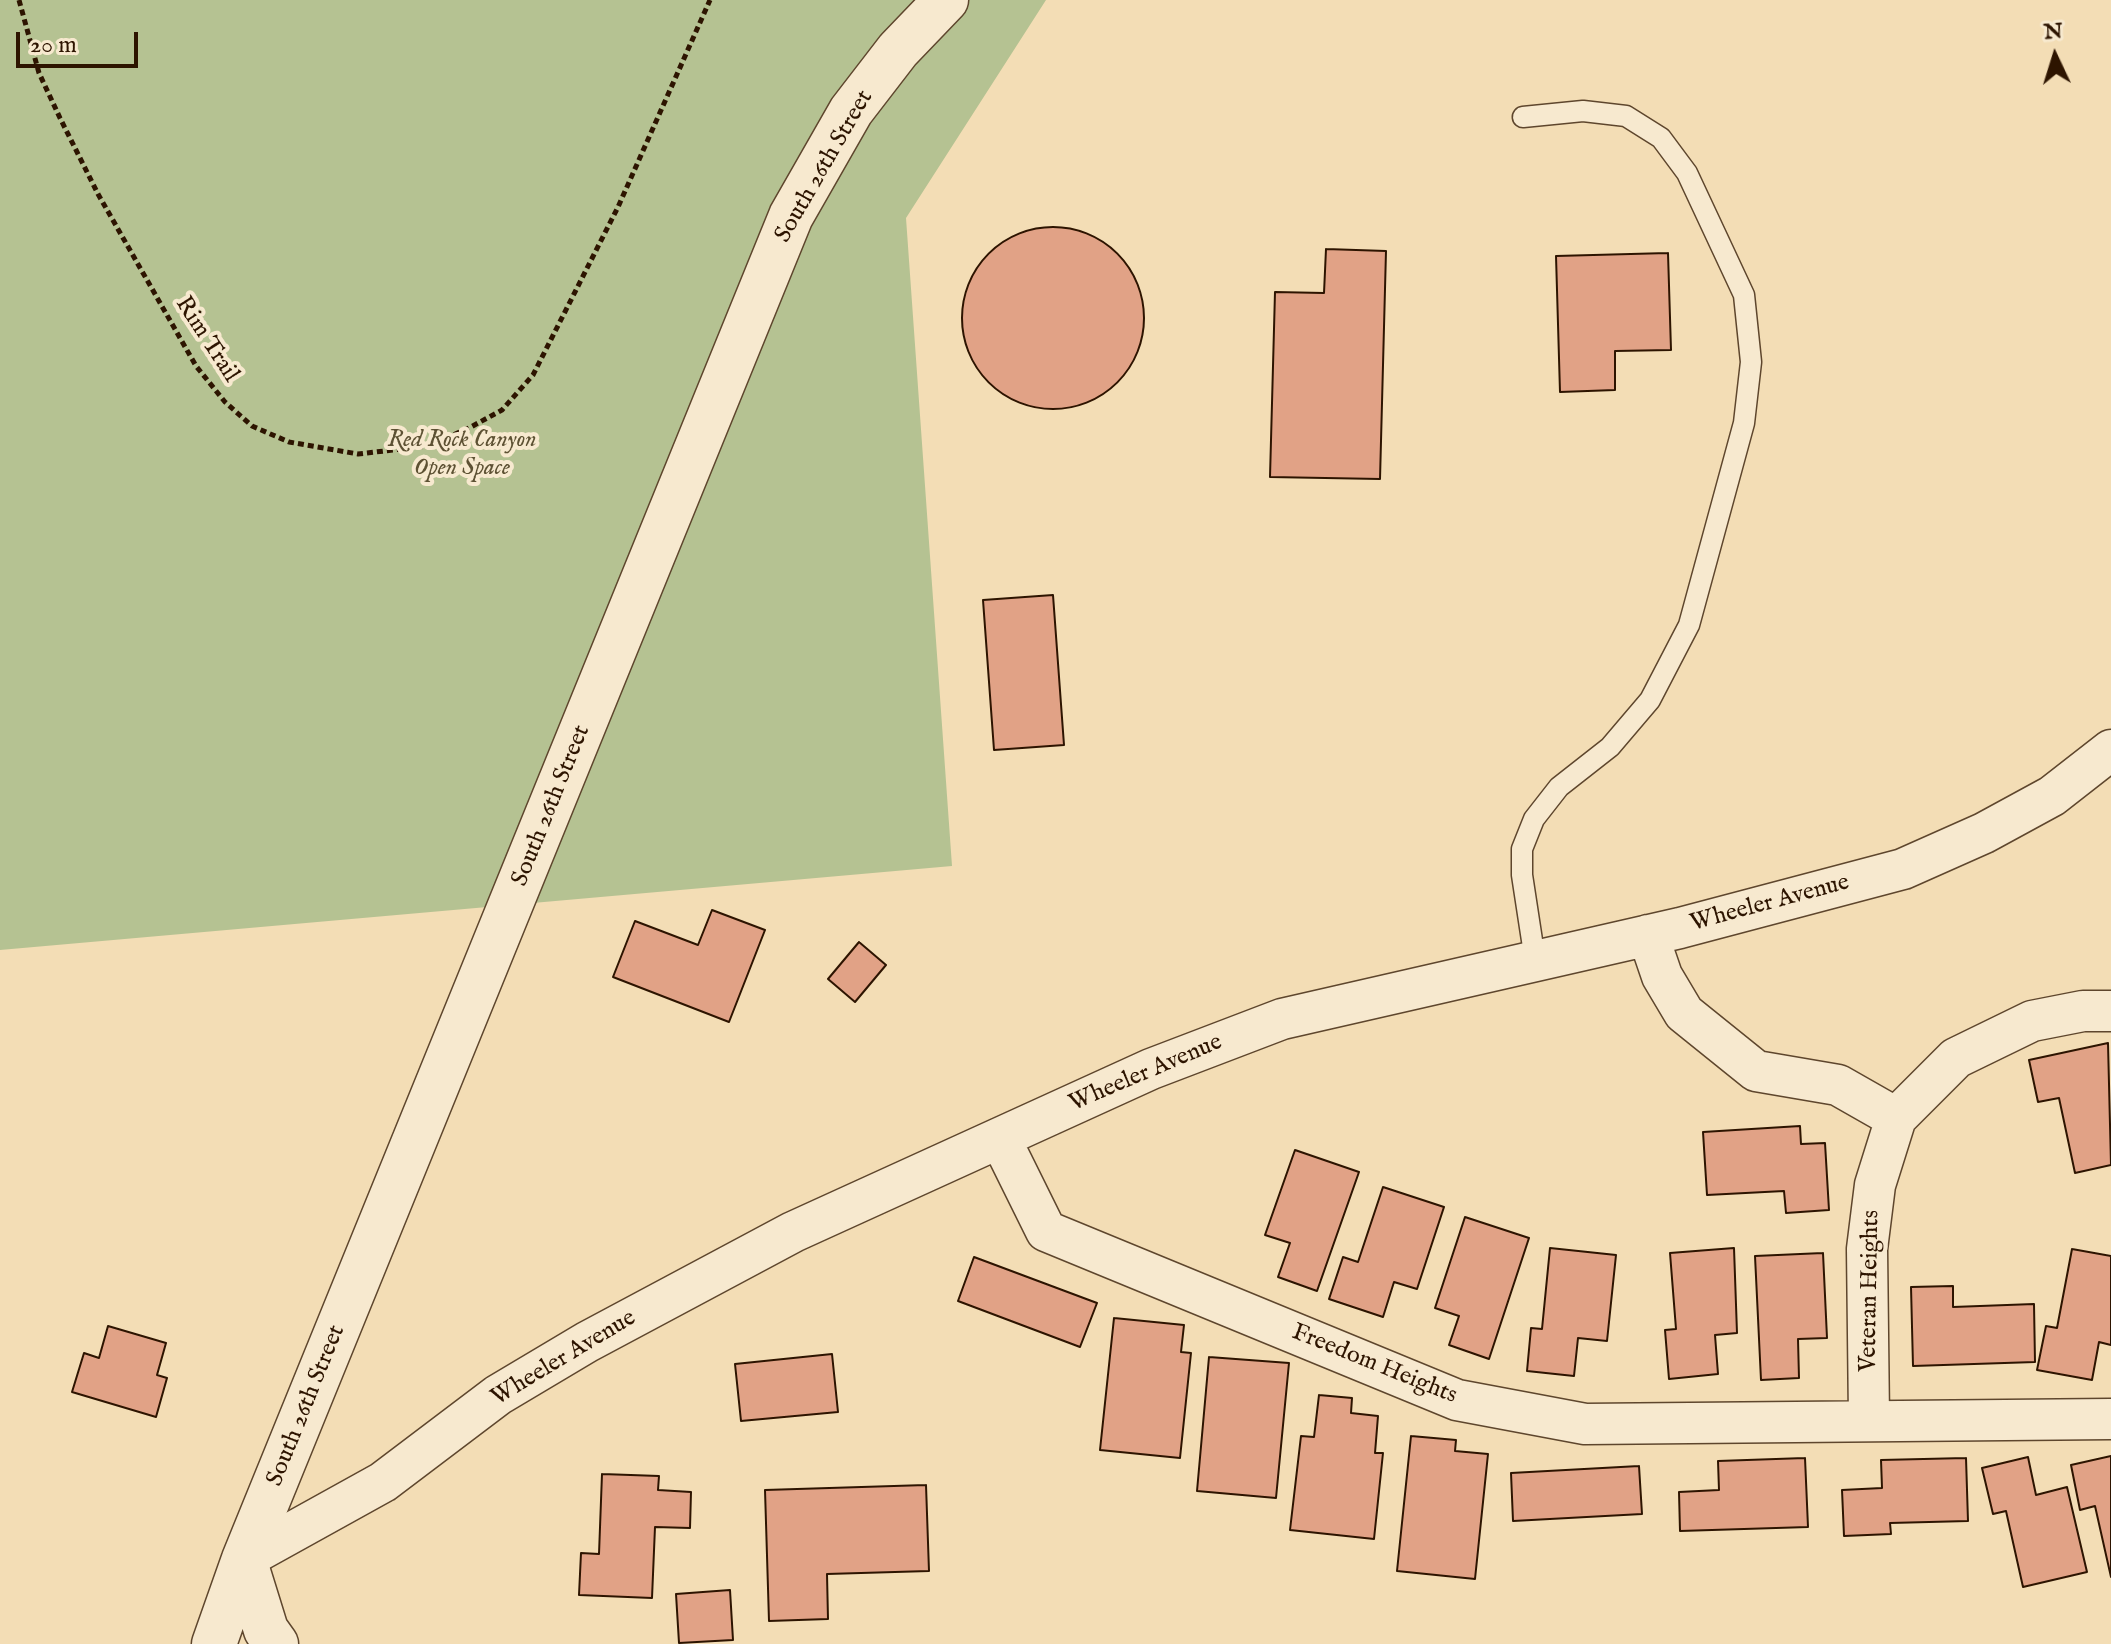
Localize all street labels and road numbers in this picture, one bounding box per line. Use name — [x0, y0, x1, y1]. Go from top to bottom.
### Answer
street label: South 26th Street — [770, 86, 880, 248]
street label: Rim Trail — [168, 292, 244, 388]
street label: South 26th Street — [507, 721, 597, 891]
street label: Wheeler Avenue — [1687, 869, 1853, 939]
street label: Wheeler Avenue — [1065, 1029, 1227, 1119]
street label: Veteran Heights — [1855, 1210, 1887, 1372]
street label: Wheeler Avenue — [486, 1305, 642, 1413]
street label: Freedom Heights — [1287, 1319, 1461, 1411]
street label: South 26th Street — [262, 1321, 352, 1491]

